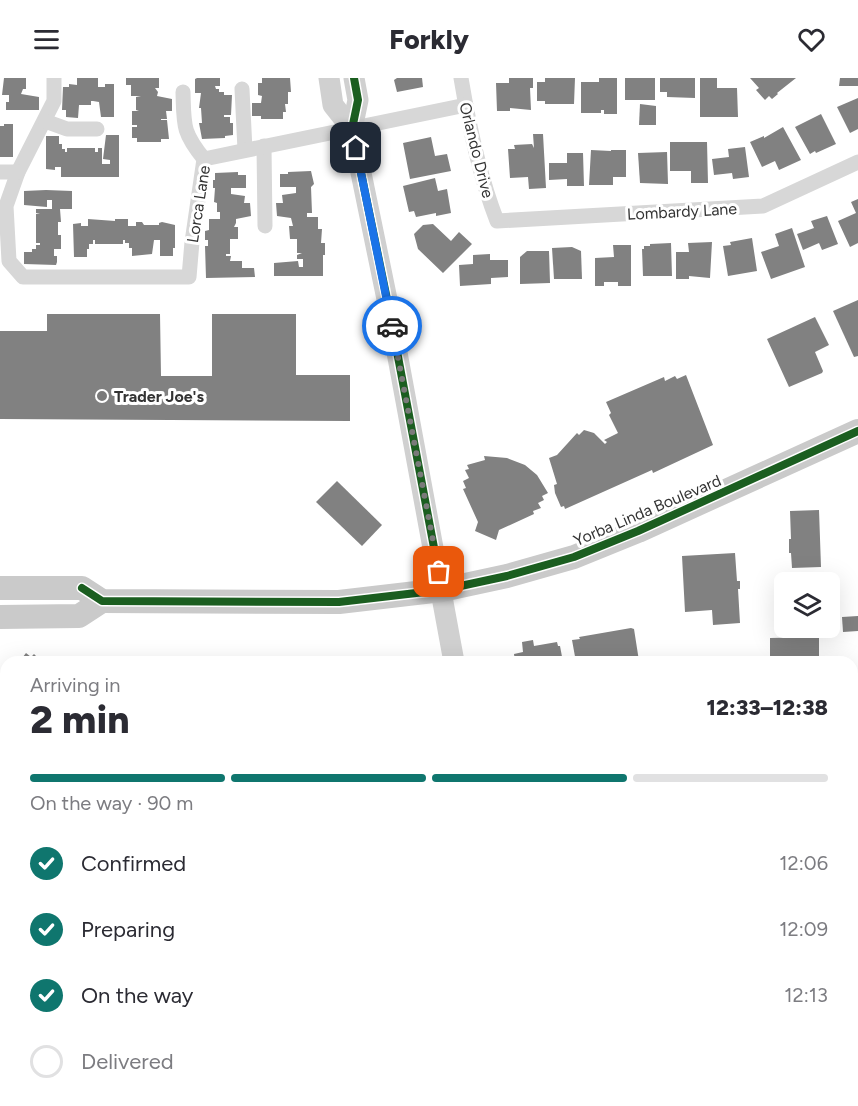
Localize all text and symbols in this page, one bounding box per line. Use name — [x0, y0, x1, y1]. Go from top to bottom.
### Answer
icon: menu — [30, 23, 63, 56]
text: Forkly — [389, 23, 469, 56]
icon: heart — [795, 23, 828, 56]
street label: Orlando Drive — [455, 100, 498, 200]
pin — [330, 122, 381, 173]
icon: home — [339, 131, 372, 164]
street label: Lorca Lane — [183, 164, 214, 244]
street label: Lombardy Lane — [627, 199, 738, 224]
courier — [362, 296, 422, 356]
icon: car — [376, 310, 409, 343]
place label: Trader Joe's — [114, 387, 204, 406]
marker: Trader Joe's — [95, 389, 109, 403]
street label: Yorba Linda Boulevard — [571, 471, 724, 550]
pin — [413, 546, 464, 597]
icon: bag — [422, 555, 455, 588]
map controls — [774, 572, 840, 638]
button: layers — [774, 572, 840, 638]
text: Arriving in — [30, 673, 120, 697]
text: 12:33–12:38 — [707, 694, 828, 721]
text: 2 min — [30, 696, 130, 743]
text: On the way · 90 m — [30, 791, 193, 815]
icon: check — [30, 847, 63, 880]
text: Confirmed — [81, 850, 186, 877]
text: 12:06 — [779, 851, 828, 875]
icon: check — [30, 913, 63, 946]
text: Preparing — [81, 916, 175, 943]
text: 12:09 — [779, 917, 828, 941]
icon: check — [30, 979, 63, 1012]
text: On the way — [81, 982, 193, 1009]
text: 12:13 — [784, 983, 828, 1007]
text: Delivered — [81, 1048, 174, 1075]

